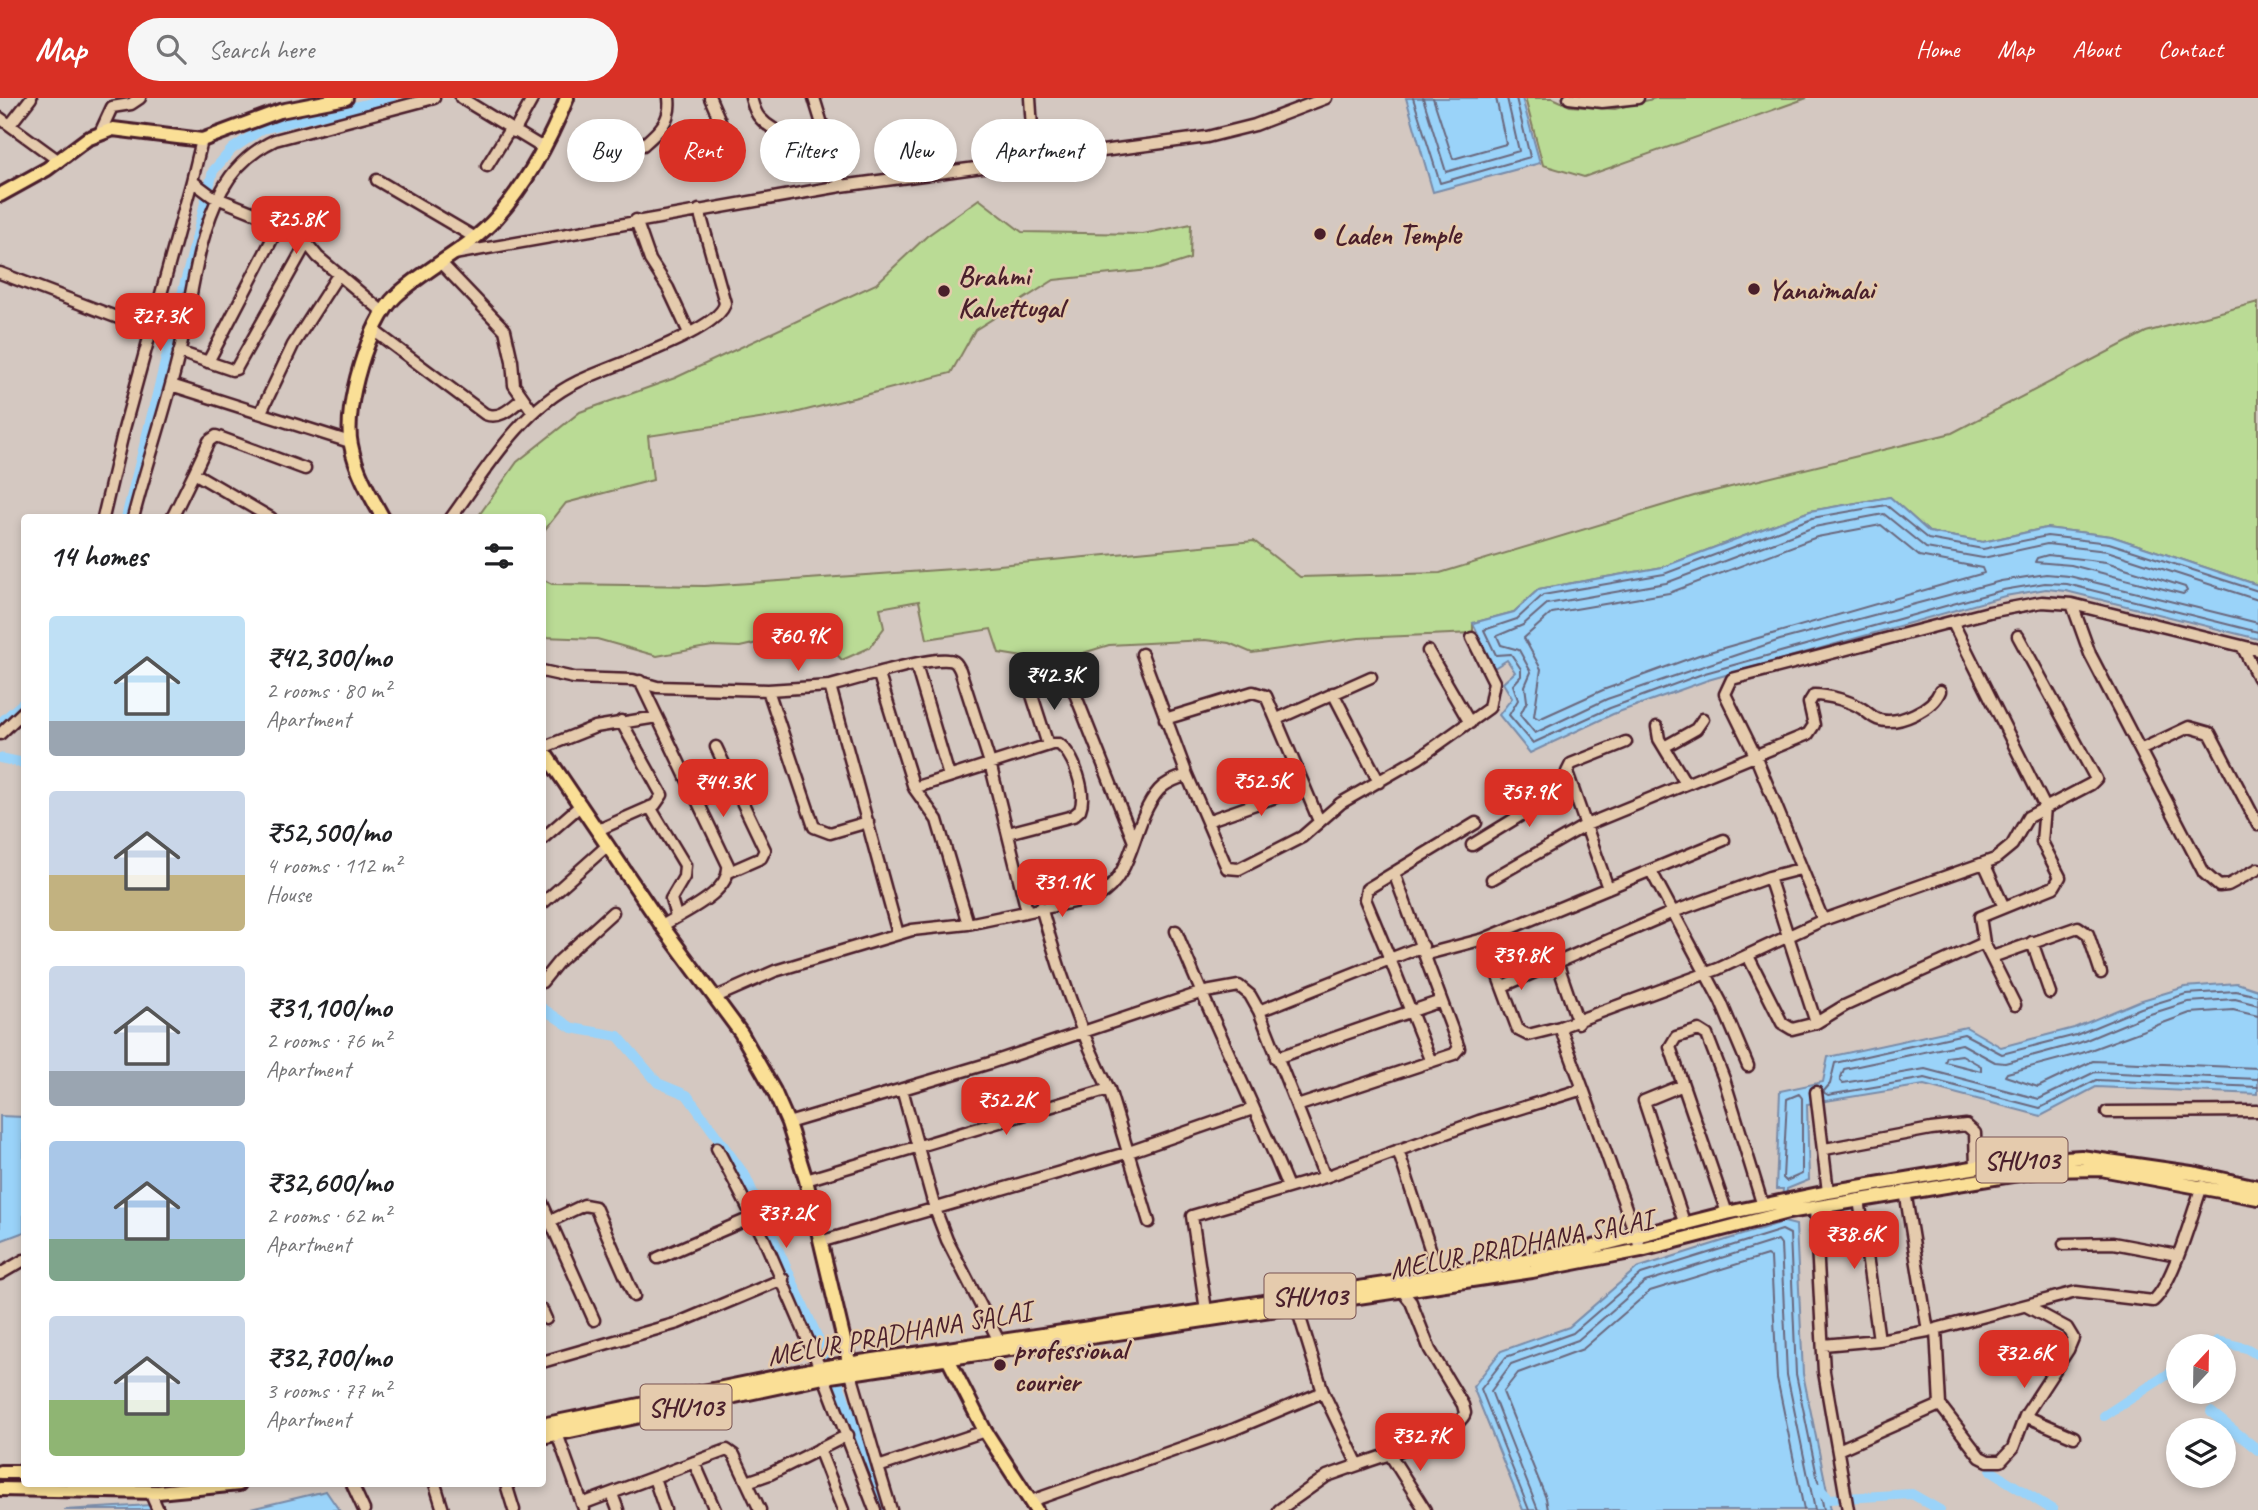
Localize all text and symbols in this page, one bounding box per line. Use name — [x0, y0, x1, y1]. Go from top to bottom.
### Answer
search box — [128, 18, 618, 81]
text: Map — [35, 28, 86, 70]
icon: search — [152, 30, 190, 68]
text: Search here — [208, 33, 314, 66]
text: Home — [1916, 34, 1959, 64]
text: Map — [1997, 34, 2034, 64]
text: About — [2072, 34, 2120, 64]
text: Contact — [2158, 34, 2223, 64]
chip: Buy — [567, 119, 645, 182]
chip: Rent — [659, 119, 746, 182]
chip: Filters — [760, 119, 860, 182]
chip: New — [874, 119, 957, 182]
chip: Apartment — [971, 119, 1107, 182]
pin: ₹25.8K — [239, 197, 353, 256]
text: ₹25.8K — [267, 204, 325, 233]
place label: Laden Temple — [1334, 217, 1463, 252]
marker: Laden Temple — [1312, 226, 1328, 242]
place label: Brahmi Kalvettugal — [958, 258, 1069, 325]
place label: Yanaimalai — [1768, 272, 1878, 307]
marker: Yanaimalai — [1746, 281, 1762, 297]
marker: Brahmi Kalvettugal — [936, 283, 952, 299]
pin: ₹27.3K — [103, 294, 217, 353]
text: ₹27.3K — [131, 301, 189, 330]
text: 14 homes — [49, 537, 147, 575]
icon: filters — [480, 537, 518, 575]
pin: ₹60.9K — [741, 614, 855, 673]
text: ₹60.9K — [769, 621, 827, 650]
text: ₹42,300/mo — [266, 638, 391, 676]
icon: home — [105, 644, 189, 728]
pin: ₹42.3K — [997, 652, 1111, 712]
text: ₹42.3K — [1025, 660, 1083, 689]
text: 2 rooms · 80 m² — [266, 676, 390, 705]
text: Apartment — [266, 705, 351, 734]
pin: ₹52.5K — [1204, 758, 1318, 818]
pin: ₹44.3K — [666, 760, 780, 819]
text: ₹52.5K — [1233, 766, 1289, 795]
text: ₹44.3K — [694, 767, 752, 796]
pin: ₹57.9K — [1472, 770, 1586, 829]
text: ₹57.9K — [1501, 777, 1557, 806]
text: ₹52,500/mo — [266, 813, 390, 851]
icon: home — [105, 819, 189, 903]
text: 4 rooms · 112 m² — [266, 851, 401, 880]
pin: ₹31.1K — [1005, 860, 1119, 919]
text: ₹31.1K — [1033, 867, 1091, 896]
text: House — [266, 880, 311, 909]
pin: ₹39.8K — [1464, 932, 1578, 992]
text: ₹39.8K — [1492, 940, 1550, 969]
text: ₹31,100/mo — [266, 988, 391, 1026]
icon: home — [105, 994, 189, 1078]
text: 2 rooms · 76 m² — [266, 1026, 390, 1055]
text: Apartment — [266, 1055, 351, 1084]
pin: ₹52.2K — [949, 1077, 1063, 1137]
text: ₹52.2K — [977, 1085, 1035, 1114]
road number: SHU103 — [1976, 1138, 2068, 1182]
text: ₹32,600/mo — [266, 1163, 392, 1201]
icon: home — [105, 1169, 189, 1253]
pin: ₹37.2K — [729, 1190, 843, 1250]
text: ₹37.2K — [757, 1198, 815, 1227]
street label: MELUR PRADHANA SALAI — [1387, 1200, 1661, 1287]
text: 2 rooms · 62 m² — [266, 1201, 390, 1230]
pin: ₹38.6K — [1797, 1212, 1911, 1271]
text: ₹38.6K — [1825, 1219, 1883, 1248]
text: Apartment — [266, 1230, 351, 1259]
road number: SHU103 — [1264, 1274, 1356, 1318]
street label: MELUR PRADHANA SALAI — [765, 1292, 1039, 1373]
pin: ₹32.6K — [1967, 1330, 2081, 1390]
place label: professional courier — [1014, 1332, 1133, 1399]
north arrow — [2166, 1334, 2236, 1404]
map controls — [2166, 1334, 2236, 1488]
text: ₹32,700/mo — [266, 1338, 391, 1376]
text: ₹32.6K — [1995, 1338, 2053, 1367]
icon: home — [105, 1344, 189, 1428]
marker: professional courier — [992, 1357, 1008, 1373]
text: 3 rooms · 77 m² — [266, 1376, 390, 1405]
road number: SHU103 — [640, 1384, 732, 1430]
text: Apartment — [266, 1405, 351, 1434]
pin: ₹32.7K — [1363, 1414, 1477, 1473]
button: layers — [2166, 1418, 2236, 1488]
text: ₹32.7K — [1391, 1421, 1449, 1450]

